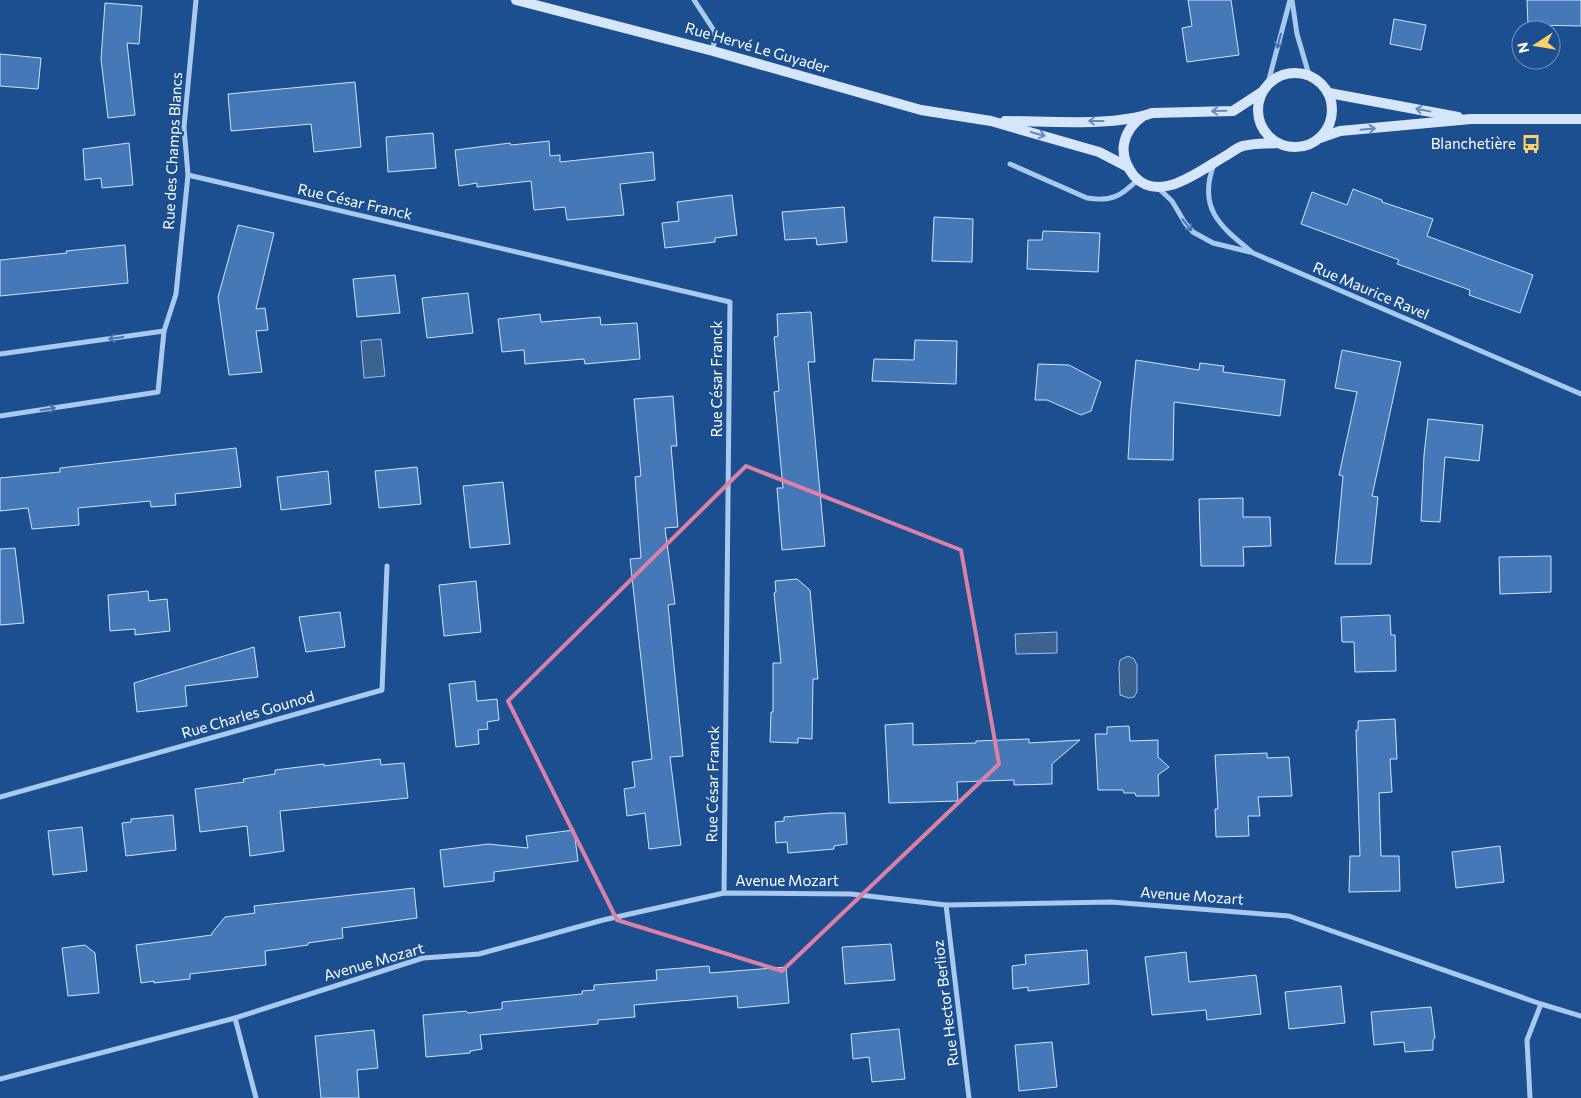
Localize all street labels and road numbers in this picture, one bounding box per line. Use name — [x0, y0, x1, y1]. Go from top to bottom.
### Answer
street label: Rue Hervé Le Guyader — [683, 18, 832, 76]
street label: Rue des Champs Blancs — [159, 72, 185, 230]
street label: Rue César Franck — [296, 179, 414, 223]
street label: Rue Maurice Ravel — [1311, 257, 1432, 323]
street label: Rue César Franck — [707, 320, 725, 438]
street label: Rue Charles Gounod — [179, 686, 316, 742]
street label: Rue César Franck — [702, 725, 722, 843]
street label: Avenue Mozart — [735, 871, 839, 889]
street label: Avenue Mozart — [1140, 882, 1244, 908]
street label: Avenue Mozart — [321, 938, 426, 984]
street label: Rue Hector Berlioz — [928, 939, 962, 1067]

